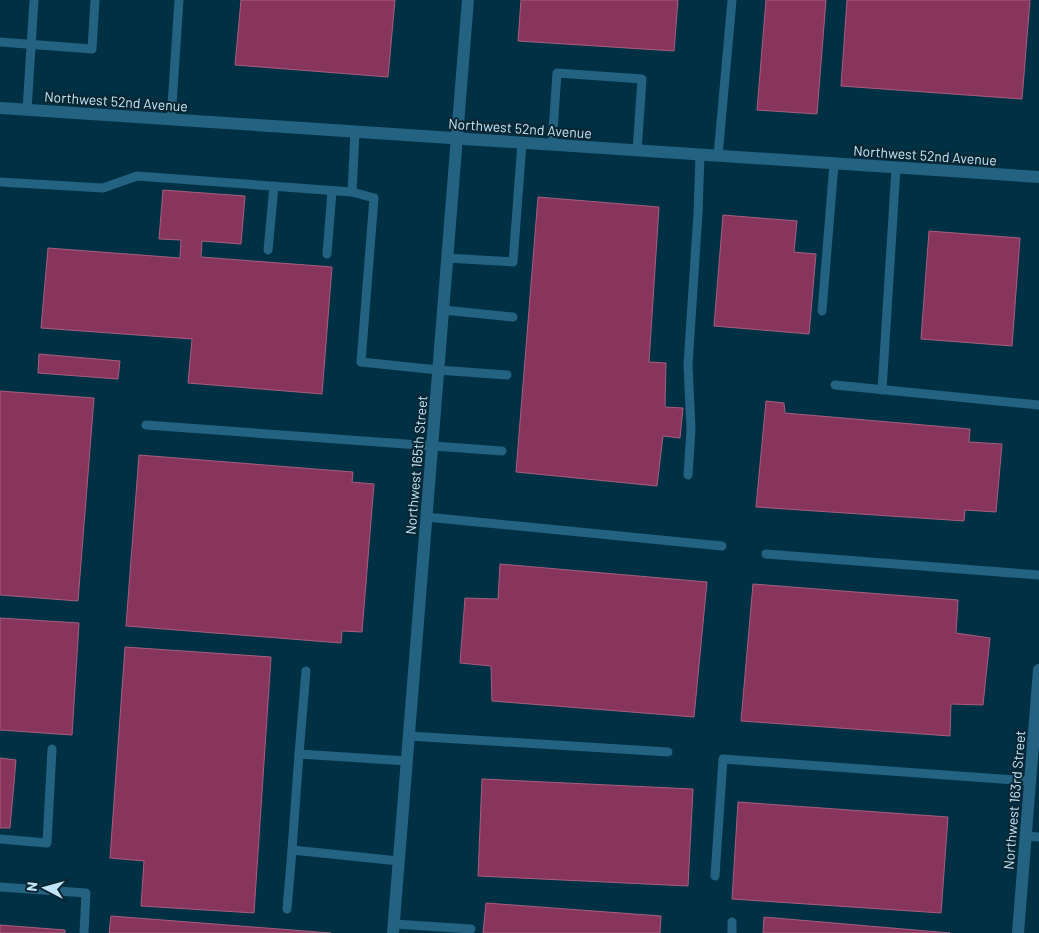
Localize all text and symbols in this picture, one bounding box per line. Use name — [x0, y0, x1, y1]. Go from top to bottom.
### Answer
street label: Northwest 52nd Avenue — [44, 88, 188, 114]
street label: Northwest 52nd Avenue — [448, 115, 592, 141]
street label: Northwest 52nd Avenue — [853, 142, 997, 168]
street label: Northwest 165th Street — [401, 395, 431, 535]
street label: Northwest 163rd Street — [999, 730, 1029, 870]
north arrow — [20, 863, 70, 913]
text: N — [23, 881, 41, 892]

